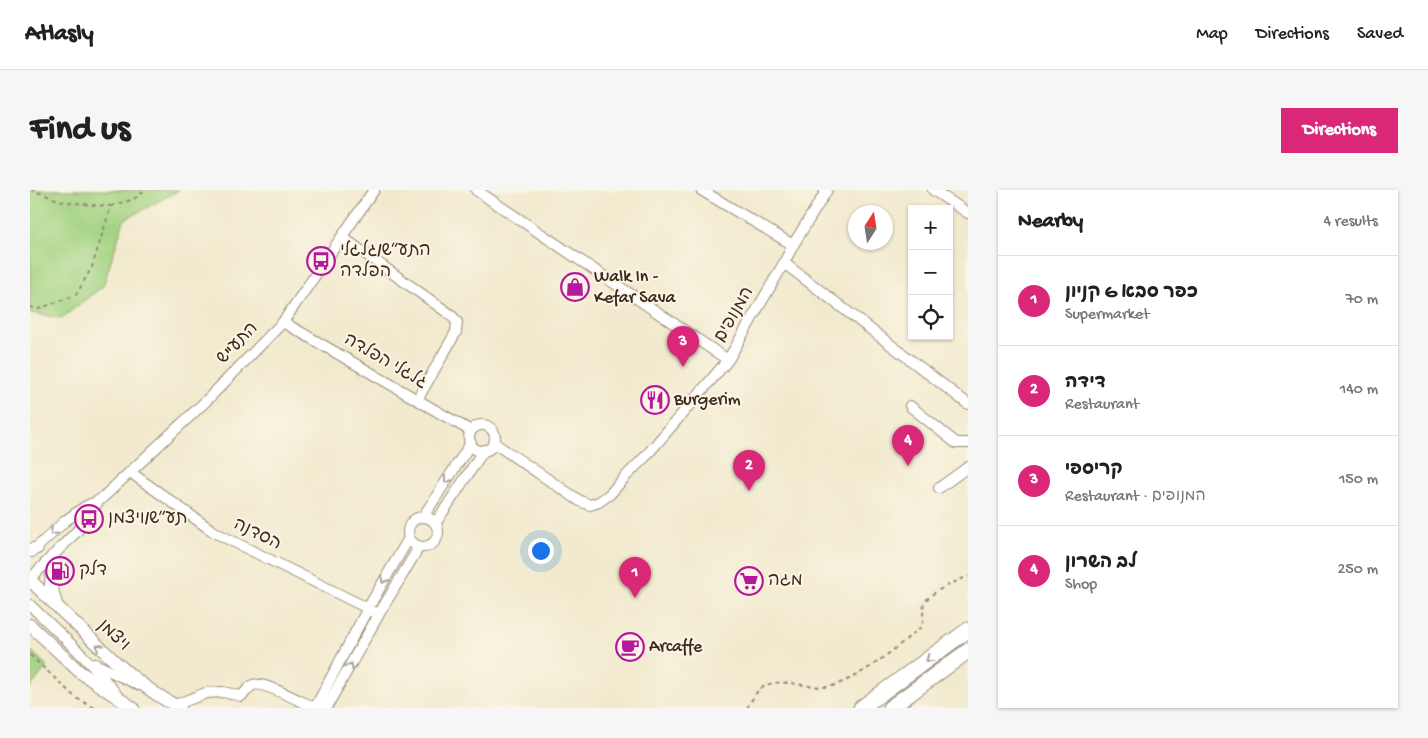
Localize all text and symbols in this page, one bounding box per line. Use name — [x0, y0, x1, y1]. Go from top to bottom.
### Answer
text: Atlasly — [25, 20, 94, 49]
text: Map — [1196, 24, 1228, 45]
text: Directions — [1256, 24, 1329, 45]
text: Saved — [1357, 24, 1403, 45]
button: Directions — [1281, 108, 1398, 153]
text: Find us — [30, 110, 130, 151]
north arrow — [848, 205, 893, 250]
map controls — [908, 205, 953, 340]
button: + — [908, 205, 953, 250]
text: Nearby — [1018, 210, 1083, 235]
text: 4 results — [1323, 213, 1378, 232]
place label: התע״ש/גלגלי הפלדה — [340, 239, 431, 283]
bus stop icon: התע״ש/גלגלי הפלדה — [306, 246, 336, 276]
button: − — [908, 250, 953, 295]
place label: Walk In - Kefar Sava — [594, 267, 677, 309]
shop icon: Walk In - Kefar Sava — [560, 272, 590, 302]
text: קניון G כפר סבא — [1065, 282, 1198, 305]
street label: המנופים — [711, 283, 759, 347]
text: 1 — [1031, 291, 1037, 310]
text: 70 m — [1345, 291, 1378, 310]
button: locate — [908, 295, 953, 340]
text: Supermarket — [1065, 306, 1150, 325]
street label: התע"ש — [213, 319, 263, 369]
pin: 3 — [667, 326, 699, 367]
street label: גלגלי הפלדה — [340, 328, 431, 394]
text: דידה — [1065, 372, 1106, 395]
text: 2 — [1030, 381, 1038, 400]
text: 140 m — [1340, 381, 1378, 400]
restaurant icon: Burgerim — [640, 385, 670, 415]
place label: Burgerim — [673, 390, 741, 411]
text: Restaurant — [1065, 396, 1139, 415]
pin: 4 — [892, 425, 924, 466]
pin: 2 — [733, 450, 765, 491]
text: קריספי — [1065, 459, 1123, 482]
text: 3 — [1030, 471, 1038, 490]
text: 150 m — [1339, 471, 1378, 490]
one-way arrow — [443, 475, 453, 484]
text: Restaurant · המנופים — [1065, 488, 1206, 507]
bus stop icon: תע״ש/ויצמן — [74, 504, 104, 534]
place label: תע״ש/ויצמן — [108, 509, 188, 530]
street label: הסדנה — [229, 514, 285, 556]
one-way arrow — [50, 526, 59, 535]
your location — [528, 538, 554, 564]
text: לב השרון — [1065, 552, 1137, 575]
fuel station icon: דלק — [45, 556, 75, 586]
pin: 1 — [619, 557, 651, 598]
place label: דלק — [79, 559, 107, 582]
text: 4 — [1030, 561, 1038, 580]
text: 250 m — [1338, 561, 1378, 580]
supermarket icon: מגה — [734, 566, 764, 596]
place label: מגה — [768, 571, 803, 592]
one-way arrow — [381, 574, 391, 583]
text: Shop — [1065, 576, 1097, 595]
street label: ויצמן — [92, 616, 134, 656]
cafe icon: Arcaffe — [615, 632, 645, 662]
place label: Arcaffe — [649, 637, 703, 658]
one-way arrow — [96, 644, 105, 653]
one-way arrow — [925, 653, 935, 662]
one-way arrow — [343, 662, 353, 671]

